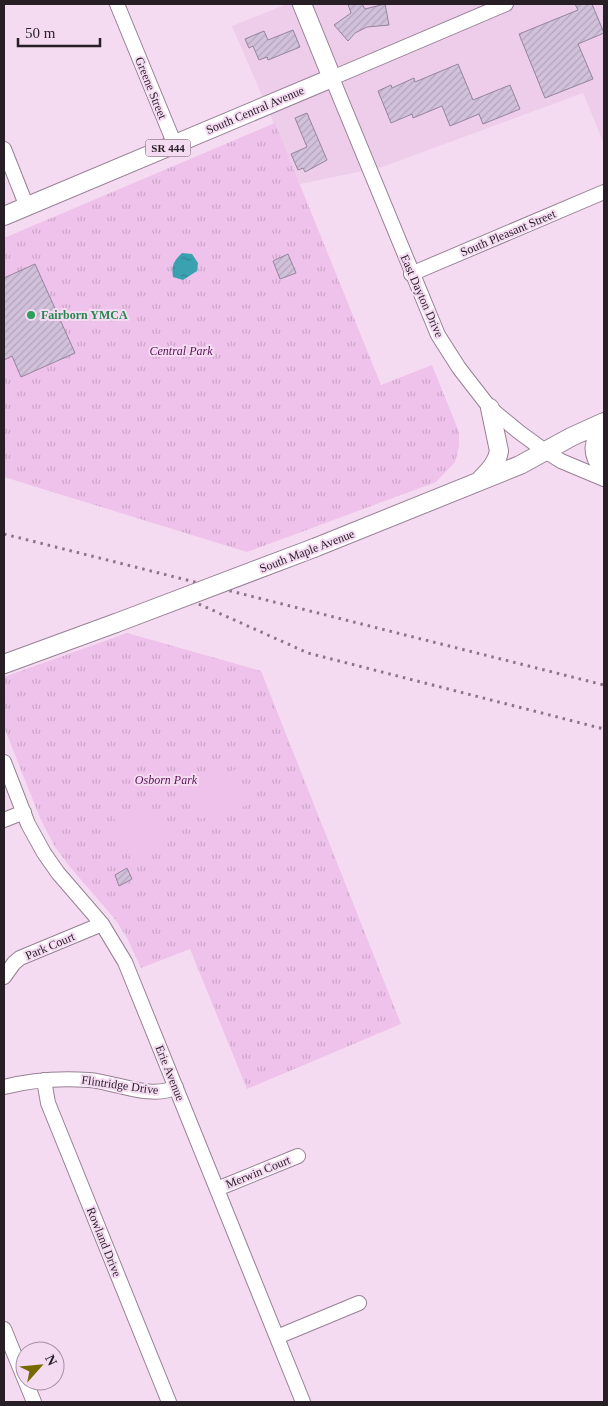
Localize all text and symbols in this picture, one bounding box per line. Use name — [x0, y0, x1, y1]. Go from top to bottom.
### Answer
scale bar — [18, 15, 100, 47]
text: 50 m — [25, 25, 56, 41]
street label: Greene Street — [132, 55, 170, 122]
street label: South Central Avenue — [204, 83, 306, 137]
road number: SR 444 — [146, 140, 190, 156]
street label: South Pleasant Street — [458, 206, 558, 259]
street label: East Dayton Drive — [397, 252, 447, 340]
place label: Fairborn YMCA — [41, 308, 128, 322]
marker: Fairborn YMCA — [25, 309, 37, 321]
park label: Central Park — [150, 344, 213, 358]
street label: South Maple Avenue — [258, 526, 356, 576]
park label: Osborn Park — [135, 773, 198, 787]
street label: Park Court — [23, 929, 77, 963]
street label: Erie Avenue — [153, 1043, 187, 1103]
street label: Flintridge Drive — [81, 1073, 159, 1097]
street label: Merwin Court — [224, 1152, 293, 1191]
street label: Rowland Drive — [84, 1205, 124, 1279]
north arrow — [15, 1341, 65, 1391]
text: N — [42, 1352, 60, 1368]

